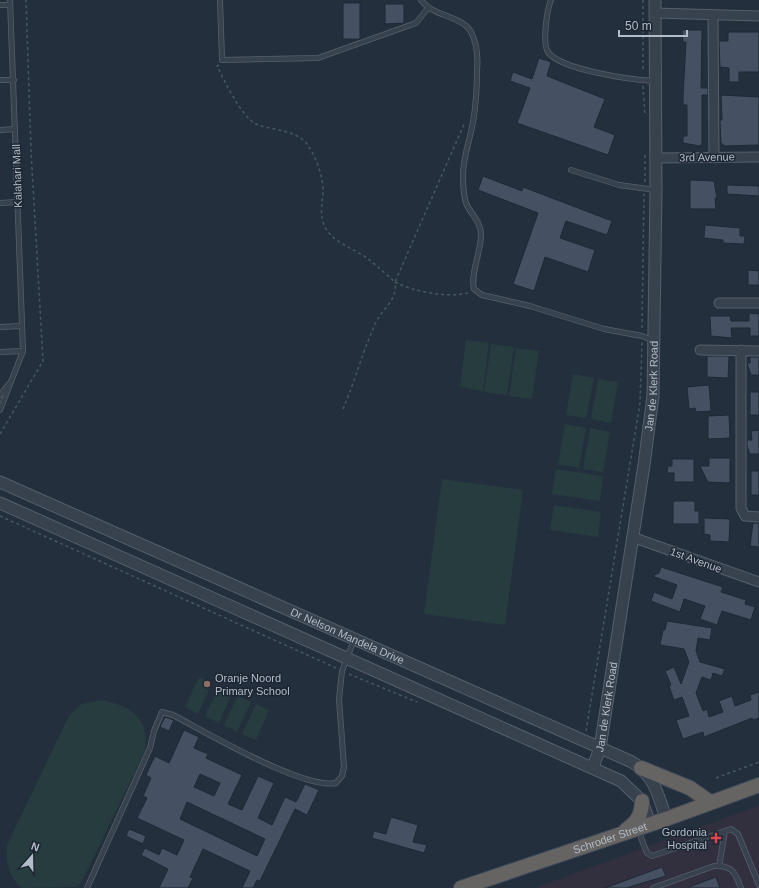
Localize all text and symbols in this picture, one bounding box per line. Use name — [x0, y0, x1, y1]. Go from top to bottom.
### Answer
scale bar — [619, 12, 687, 38]
text: 50 m — [625, 19, 652, 33]
street label: Kalahari Mall — [10, 144, 24, 208]
street label: 3rd Avenue — [679, 151, 735, 163]
street label: Jan de Klerk Road — [642, 341, 660, 432]
street label: 1st Avenue — [668, 545, 724, 575]
street label: Dr Nelson Mandela Drive — [289, 606, 406, 666]
street label: Jan de Klerk Road — [593, 661, 619, 753]
place label: Oranje Noord Primary School — [215, 672, 290, 697]
marker: Oranje Noord Primary School — [202, 679, 212, 689]
street label: Schroder Street — [571, 820, 648, 856]
place label: Gordonia Hospital — [662, 826, 708, 851]
marker: Gordonia Hospital — [710, 832, 722, 844]
north arrow — [12, 836, 52, 876]
text: N — [30, 840, 41, 854]

